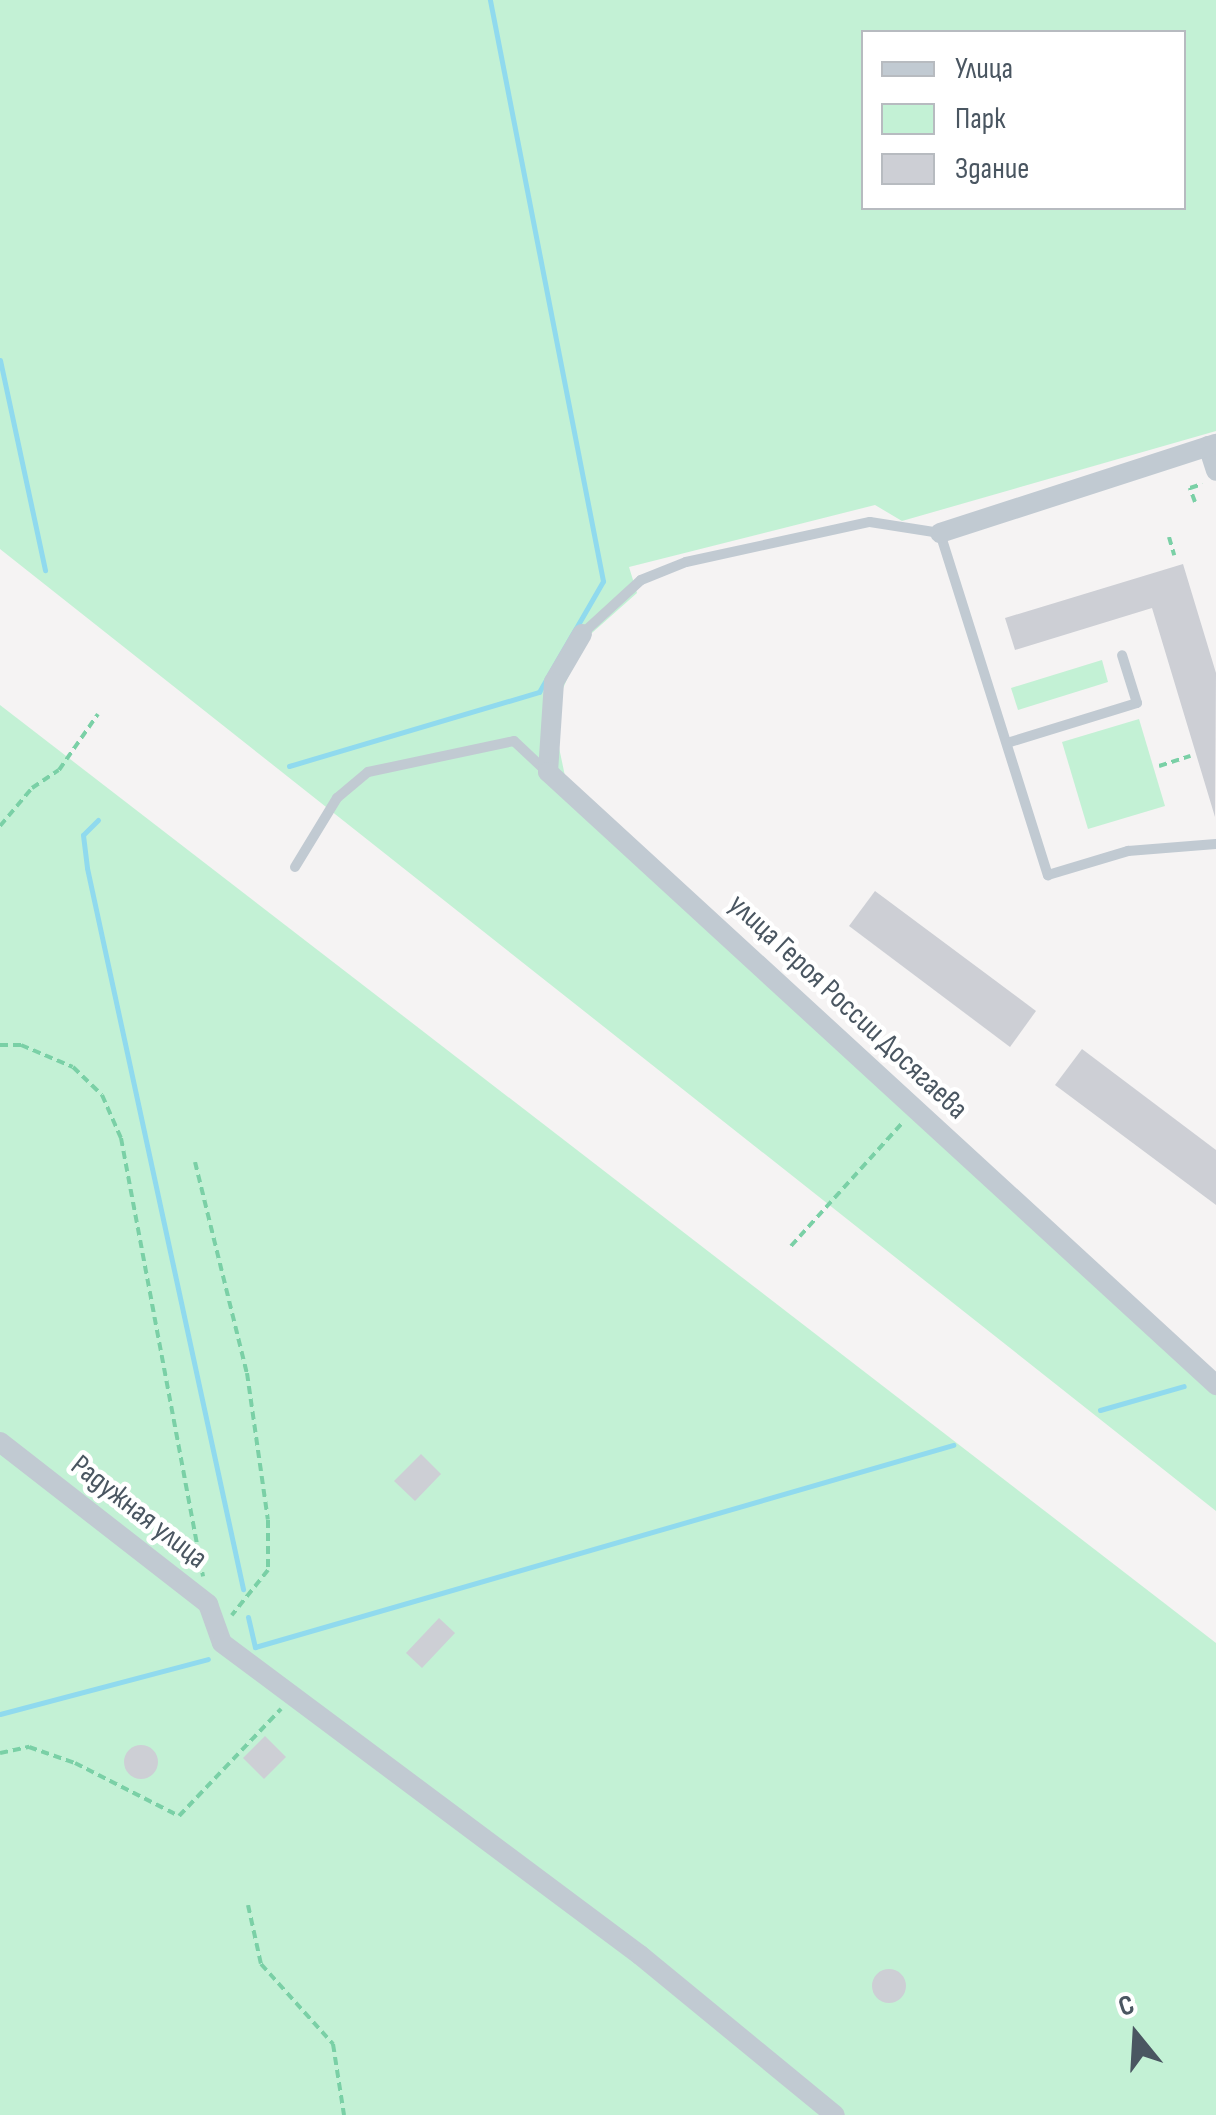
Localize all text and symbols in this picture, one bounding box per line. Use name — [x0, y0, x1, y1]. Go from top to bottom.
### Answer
legend — [861, 30, 1186, 210]
text: Улица — [955, 51, 1013, 87]
text: Парк — [955, 101, 1006, 137]
text: Здание — [955, 151, 1029, 187]
street label: улица Героя России Досягаева — [721, 887, 975, 1127]
street label: Радужная улица — [64, 1448, 214, 1576]
north arrow — [1086, 1985, 1186, 2085]
text: С — [1115, 1988, 1139, 2024]

